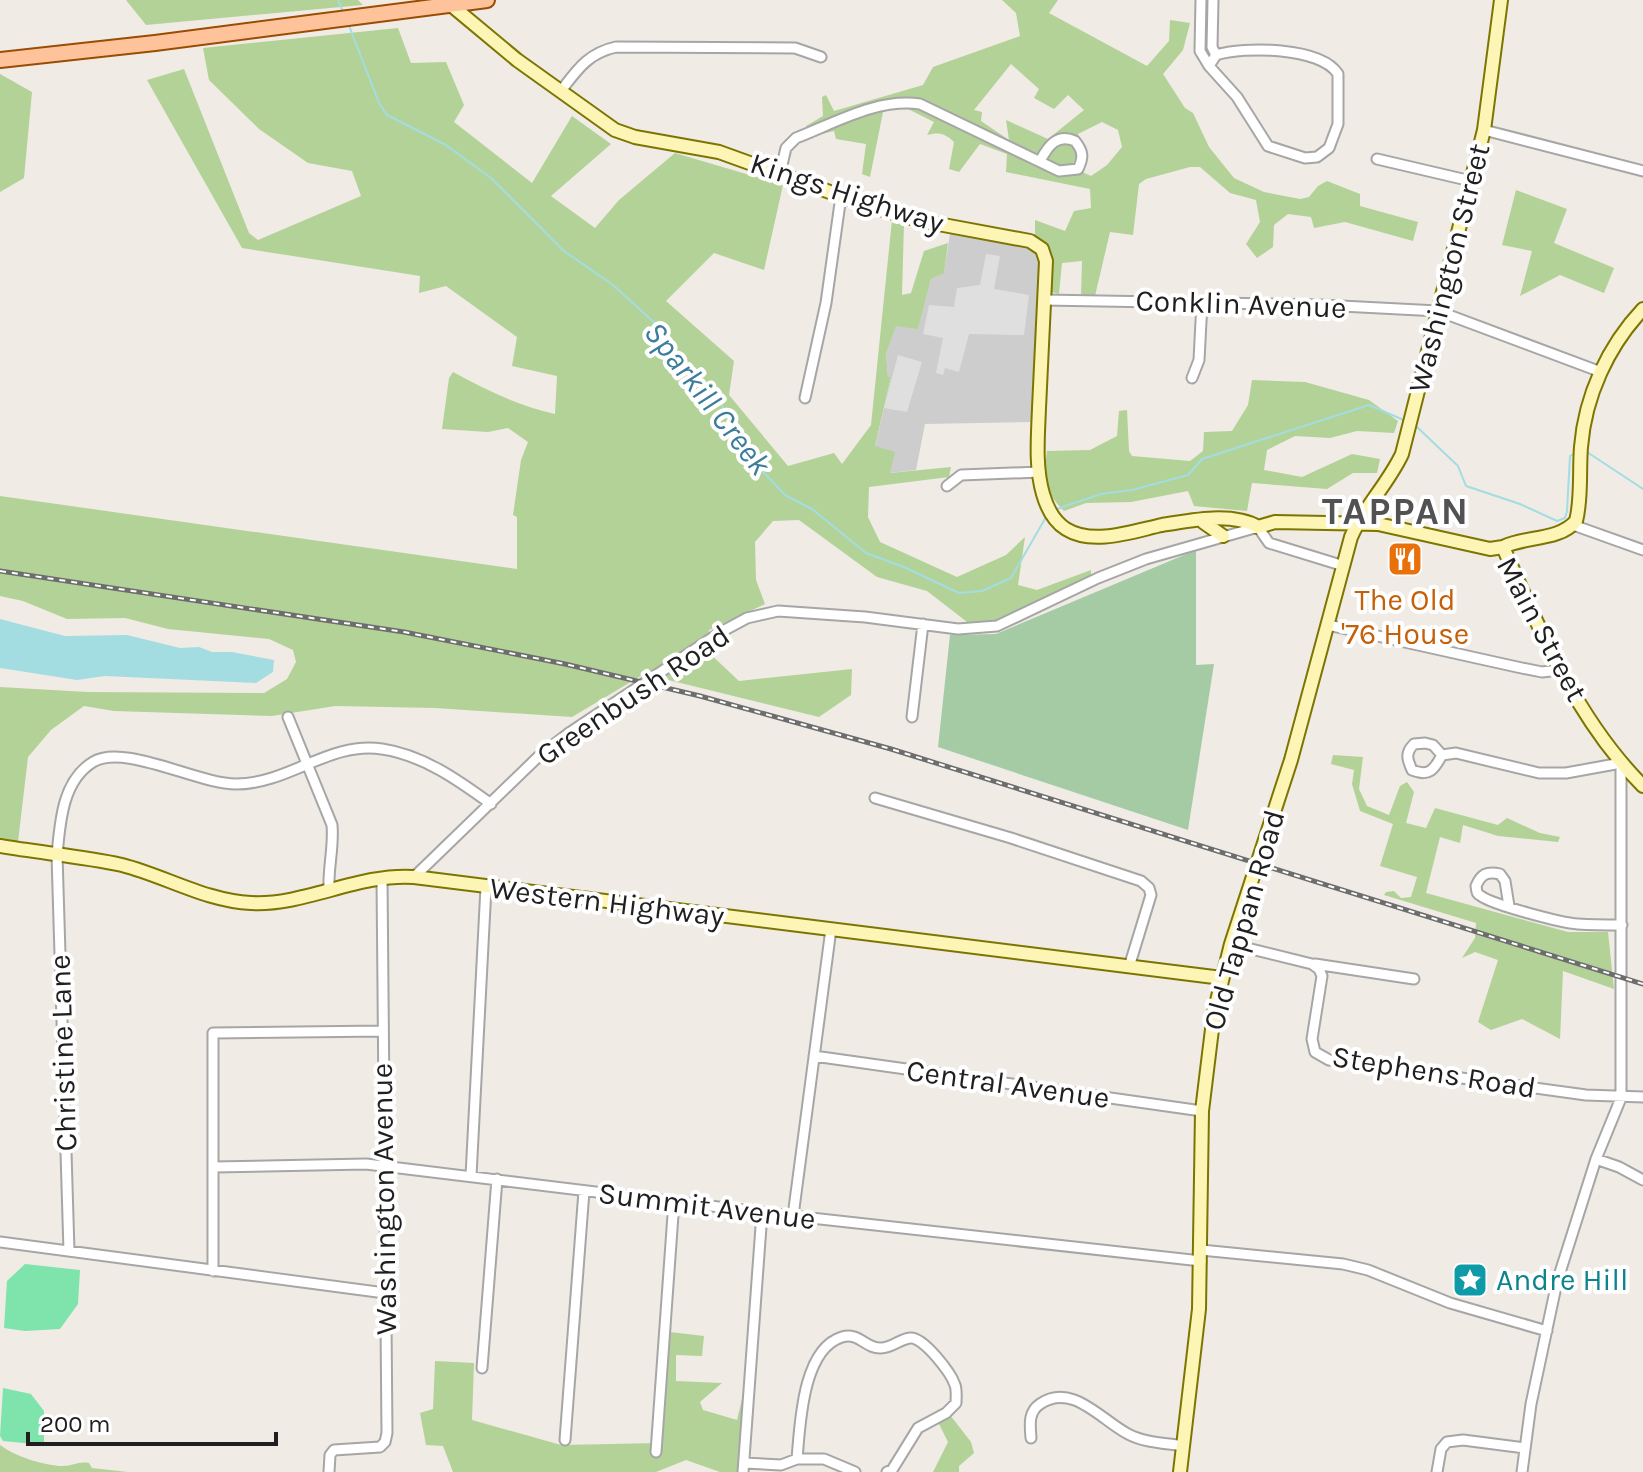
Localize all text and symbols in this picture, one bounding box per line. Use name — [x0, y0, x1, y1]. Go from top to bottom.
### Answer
street label: Washington Street — [1401, 140, 1497, 396]
street label: Kings Highway — [746, 145, 948, 241]
street label: Conklin Avenue — [1135, 282, 1347, 326]
water label: Sparkill Creek — [636, 314, 779, 483]
district label: TAPPAN — [1322, 489, 1470, 534]
restaurant icon: The Old '76 House — [1386, 540, 1424, 578]
street label: Main Street — [1489, 551, 1595, 707]
place label: The Old '76 House — [1341, 582, 1469, 652]
street label: Greenbush Road — [530, 617, 736, 773]
street label: Old Tappan Road — [1195, 806, 1293, 1034]
street label: Western Highway — [488, 870, 726, 934]
street label: Christine Lane — [42, 954, 84, 1152]
street label: Stephens Road — [1329, 1038, 1539, 1106]
street label: Central Avenue — [904, 1052, 1112, 1116]
street label: Washington Avenue — [364, 1063, 404, 1335]
street label: Summit Avenue — [596, 1175, 818, 1237]
place icon: Andre Hill — [1451, 1261, 1489, 1299]
place label: Andre Hill — [1496, 1262, 1628, 1298]
scale bar — [28, 1396, 276, 1446]
text: 200 m — [40, 1410, 111, 1438]

